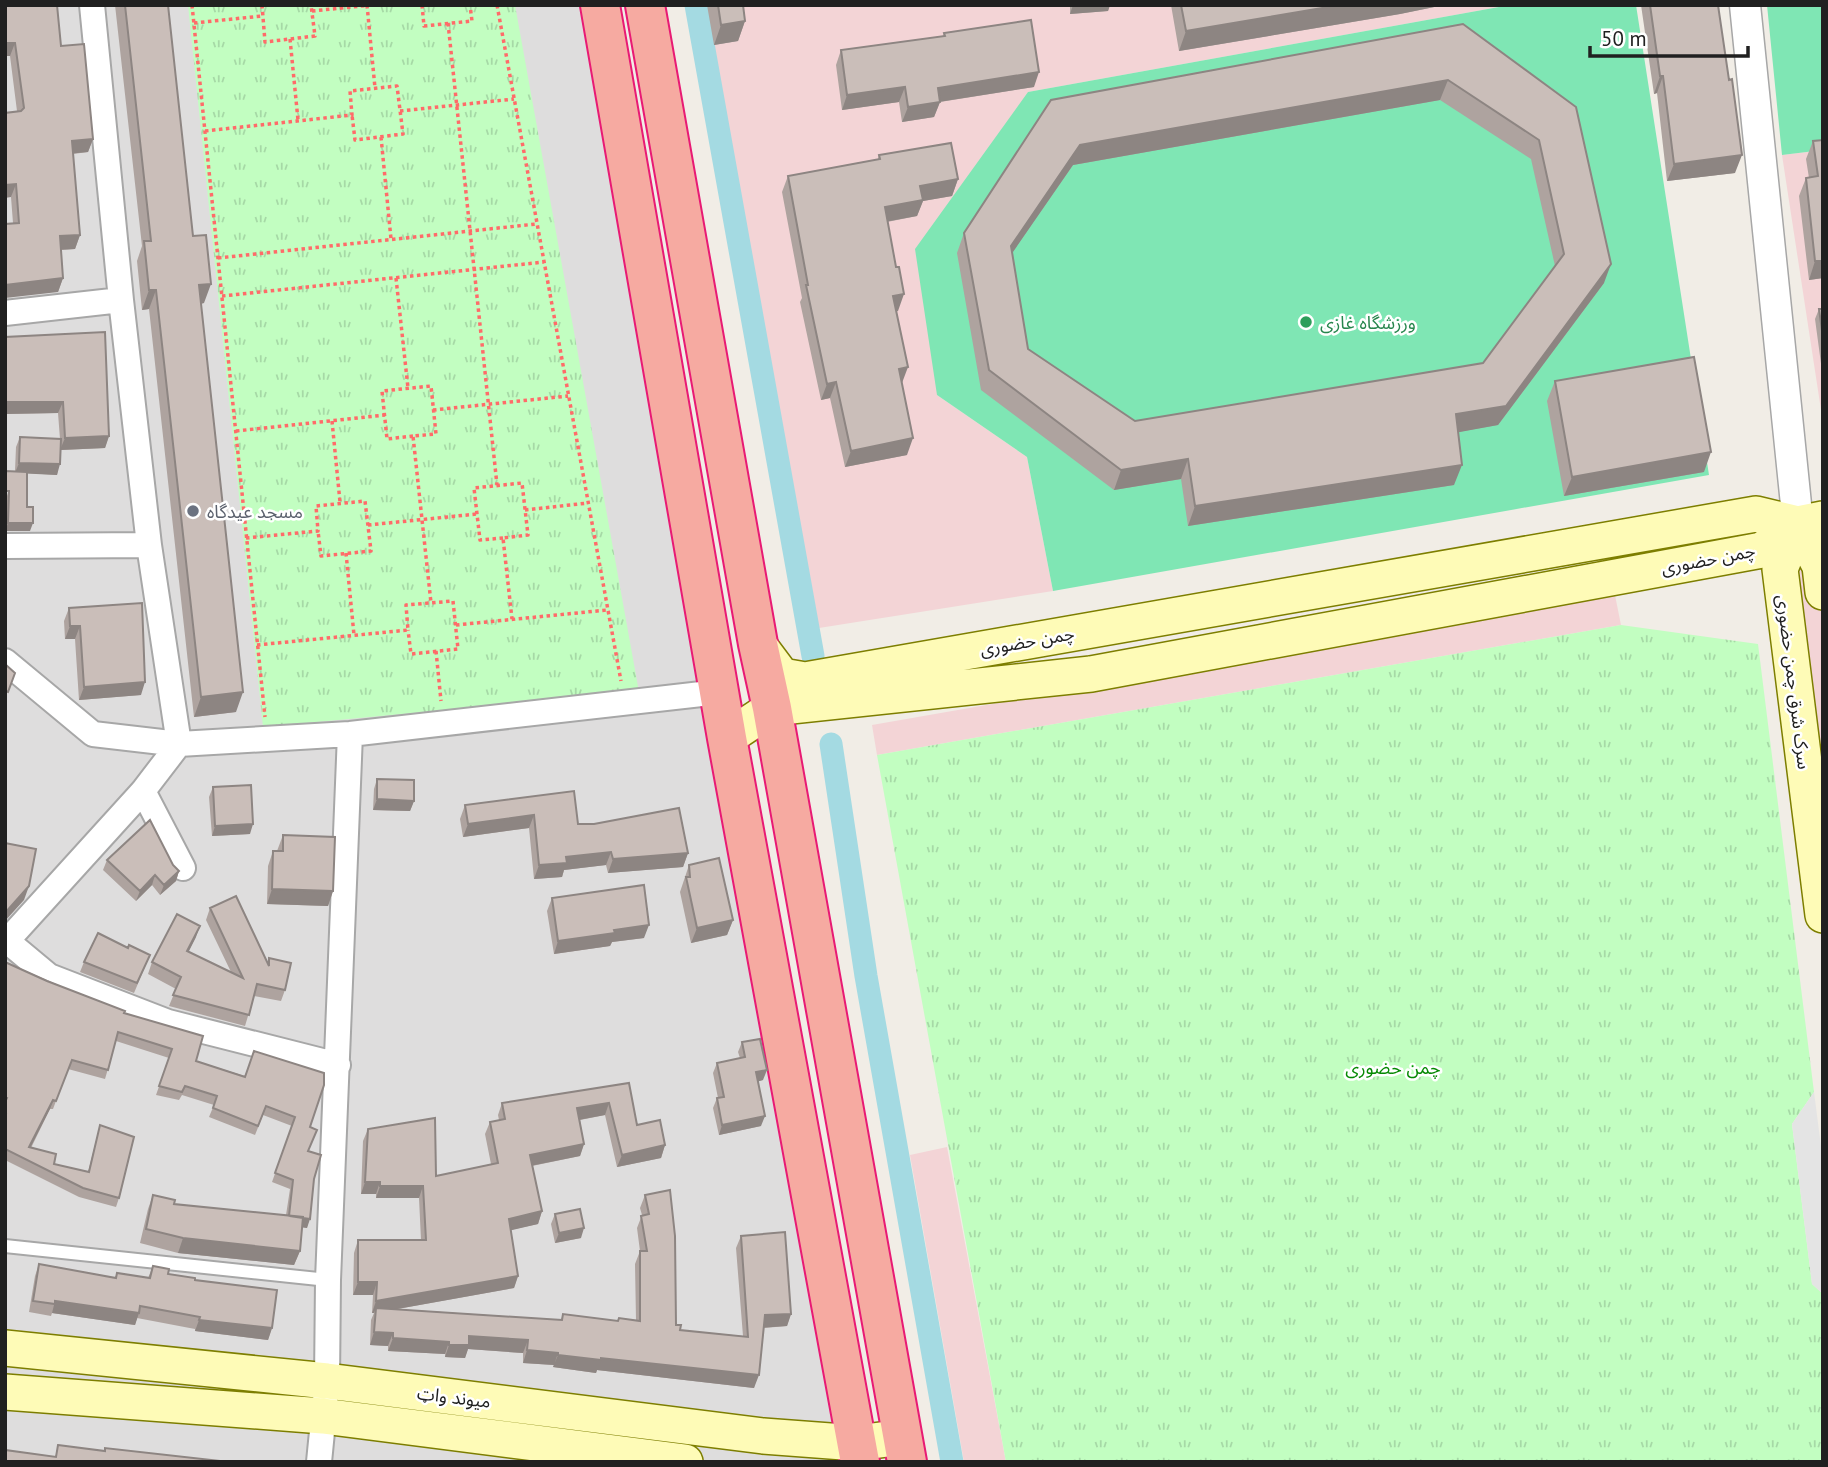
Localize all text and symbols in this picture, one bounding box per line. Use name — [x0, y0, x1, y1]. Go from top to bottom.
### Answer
scale bar — [1590, 14, 1748, 58]
text: 50 m — [1601, 25, 1647, 52]
place label: ورزشگاه غازی — [1320, 311, 1416, 334]
marker: ورزشگاه غازی — [1298, 314, 1314, 330]
place label: مسجد عیدگاه — [207, 500, 303, 523]
marker: مسجد عیدگاه — [185, 503, 201, 519]
street label: چمن حضوری — [1659, 539, 1757, 579]
street label: سرک شرق چمن حضوری — [1772, 593, 1816, 771]
street label: چمن حضوری — [978, 621, 1076, 661]
park label: چمن حضوری — [1345, 1056, 1441, 1079]
street label: میوند واټ — [416, 1381, 492, 1413]

